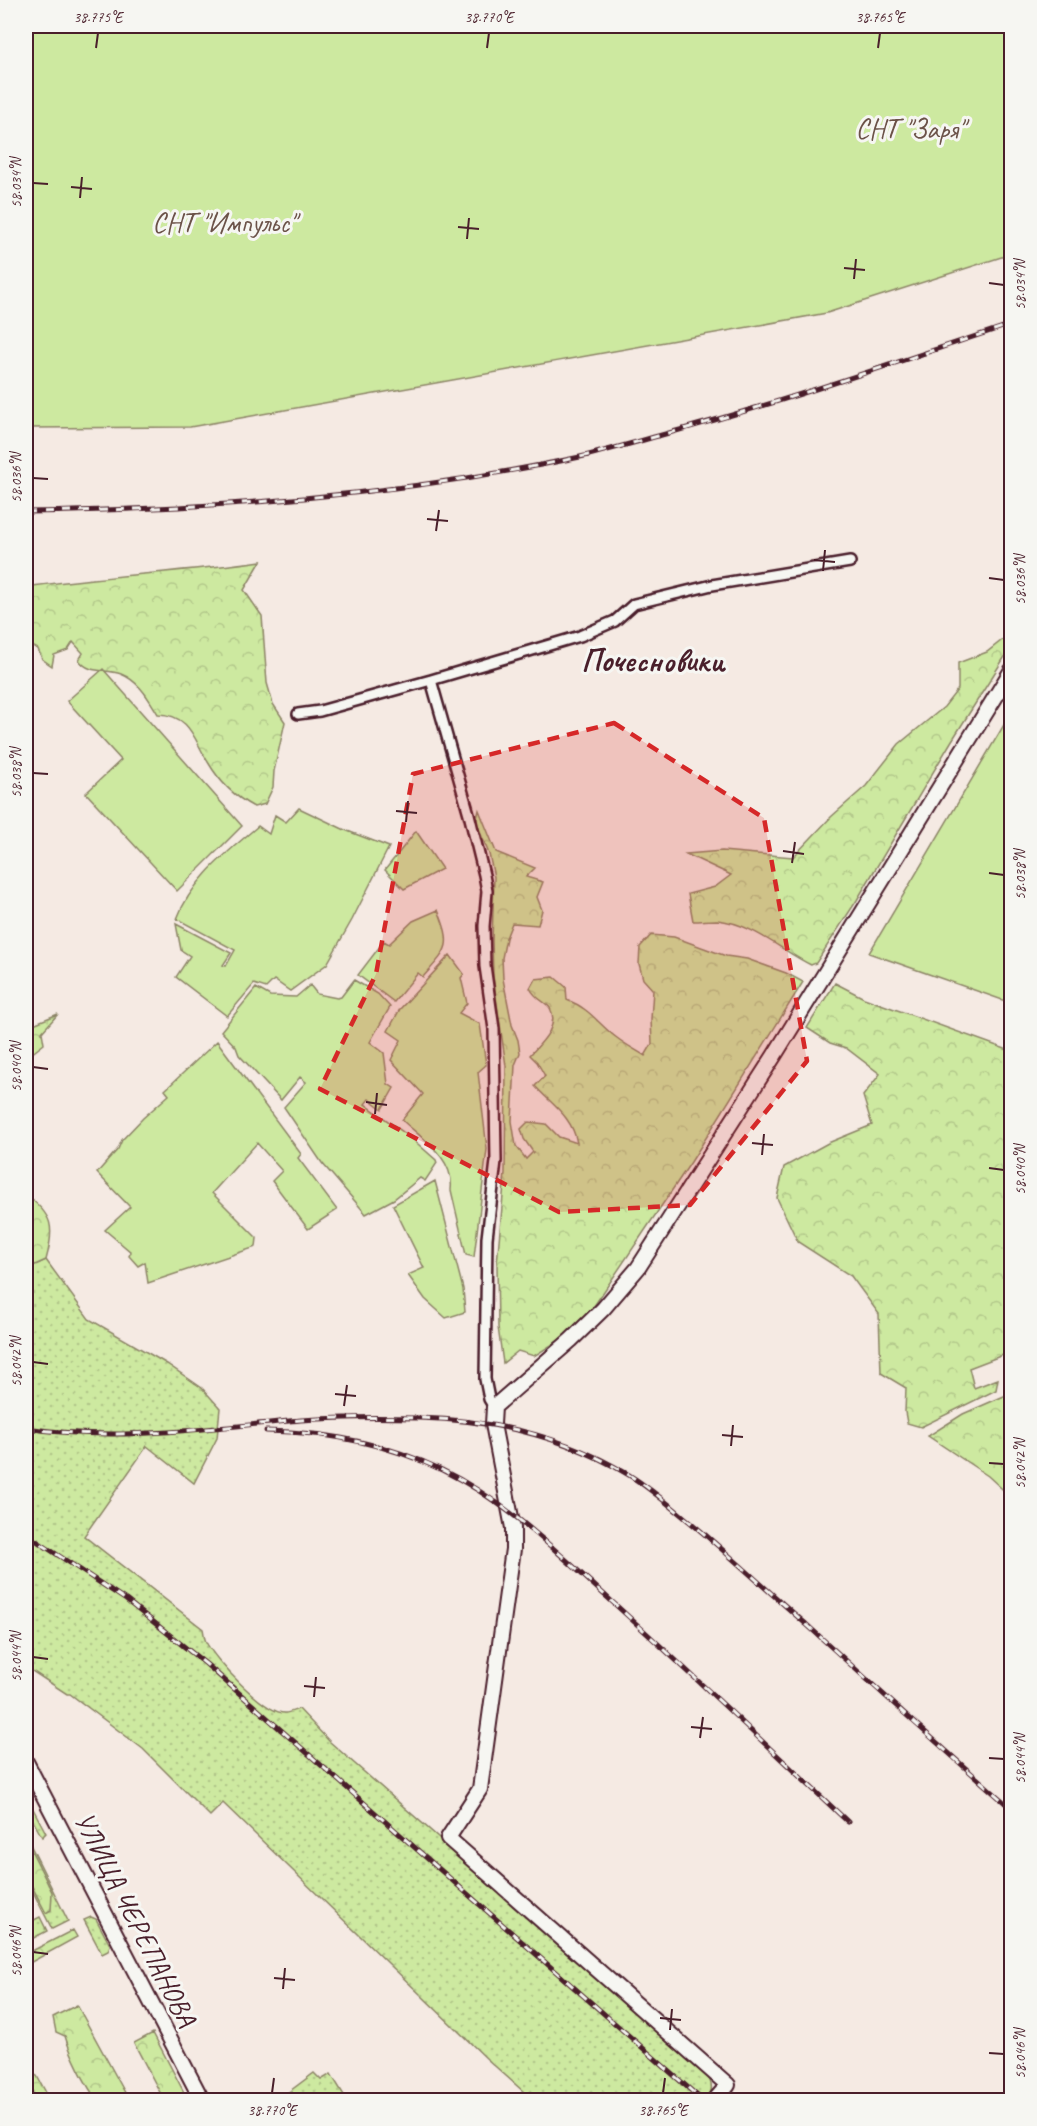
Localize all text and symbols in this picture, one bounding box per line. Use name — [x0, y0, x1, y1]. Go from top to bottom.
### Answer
text: 38.775°E — [74, 8, 125, 27]
text: 38.770°E — [465, 8, 516, 27]
text: 38.765°E — [856, 8, 907, 27]
park label: СНТ "Заря" — [856, 111, 970, 146]
text: 58.034°N — [7, 155, 26, 208]
park label: СНТ "Импульс" — [152, 205, 301, 240]
text: 58.034°N — [1011, 257, 1030, 310]
text: 58.036°N — [7, 450, 26, 503]
text: 58.036°N — [1011, 552, 1030, 605]
district label: Почесновики — [581, 640, 726, 681]
text: 58.038°N — [7, 745, 26, 798]
text: 58.038°N — [1011, 847, 1030, 900]
text: 58.040°N — [7, 1039, 26, 1092]
text: 58.040°N — [1011, 1142, 1030, 1195]
text: 58.042°N — [7, 1334, 26, 1387]
text: 58.042°N — [1011, 1436, 1030, 1489]
text: 58.044°N — [7, 1629, 26, 1682]
text: 58.044°N — [1011, 1731, 1030, 1784]
street label: УЛИЦА ЧЕРЕПАНОВА — [67, 1806, 205, 2033]
text: 58.046°N — [7, 1924, 26, 1977]
text: 58.046°N — [1011, 2026, 1030, 2079]
text: 38.770°E — [248, 2101, 299, 2120]
text: 38.765°E — [639, 2101, 690, 2120]

